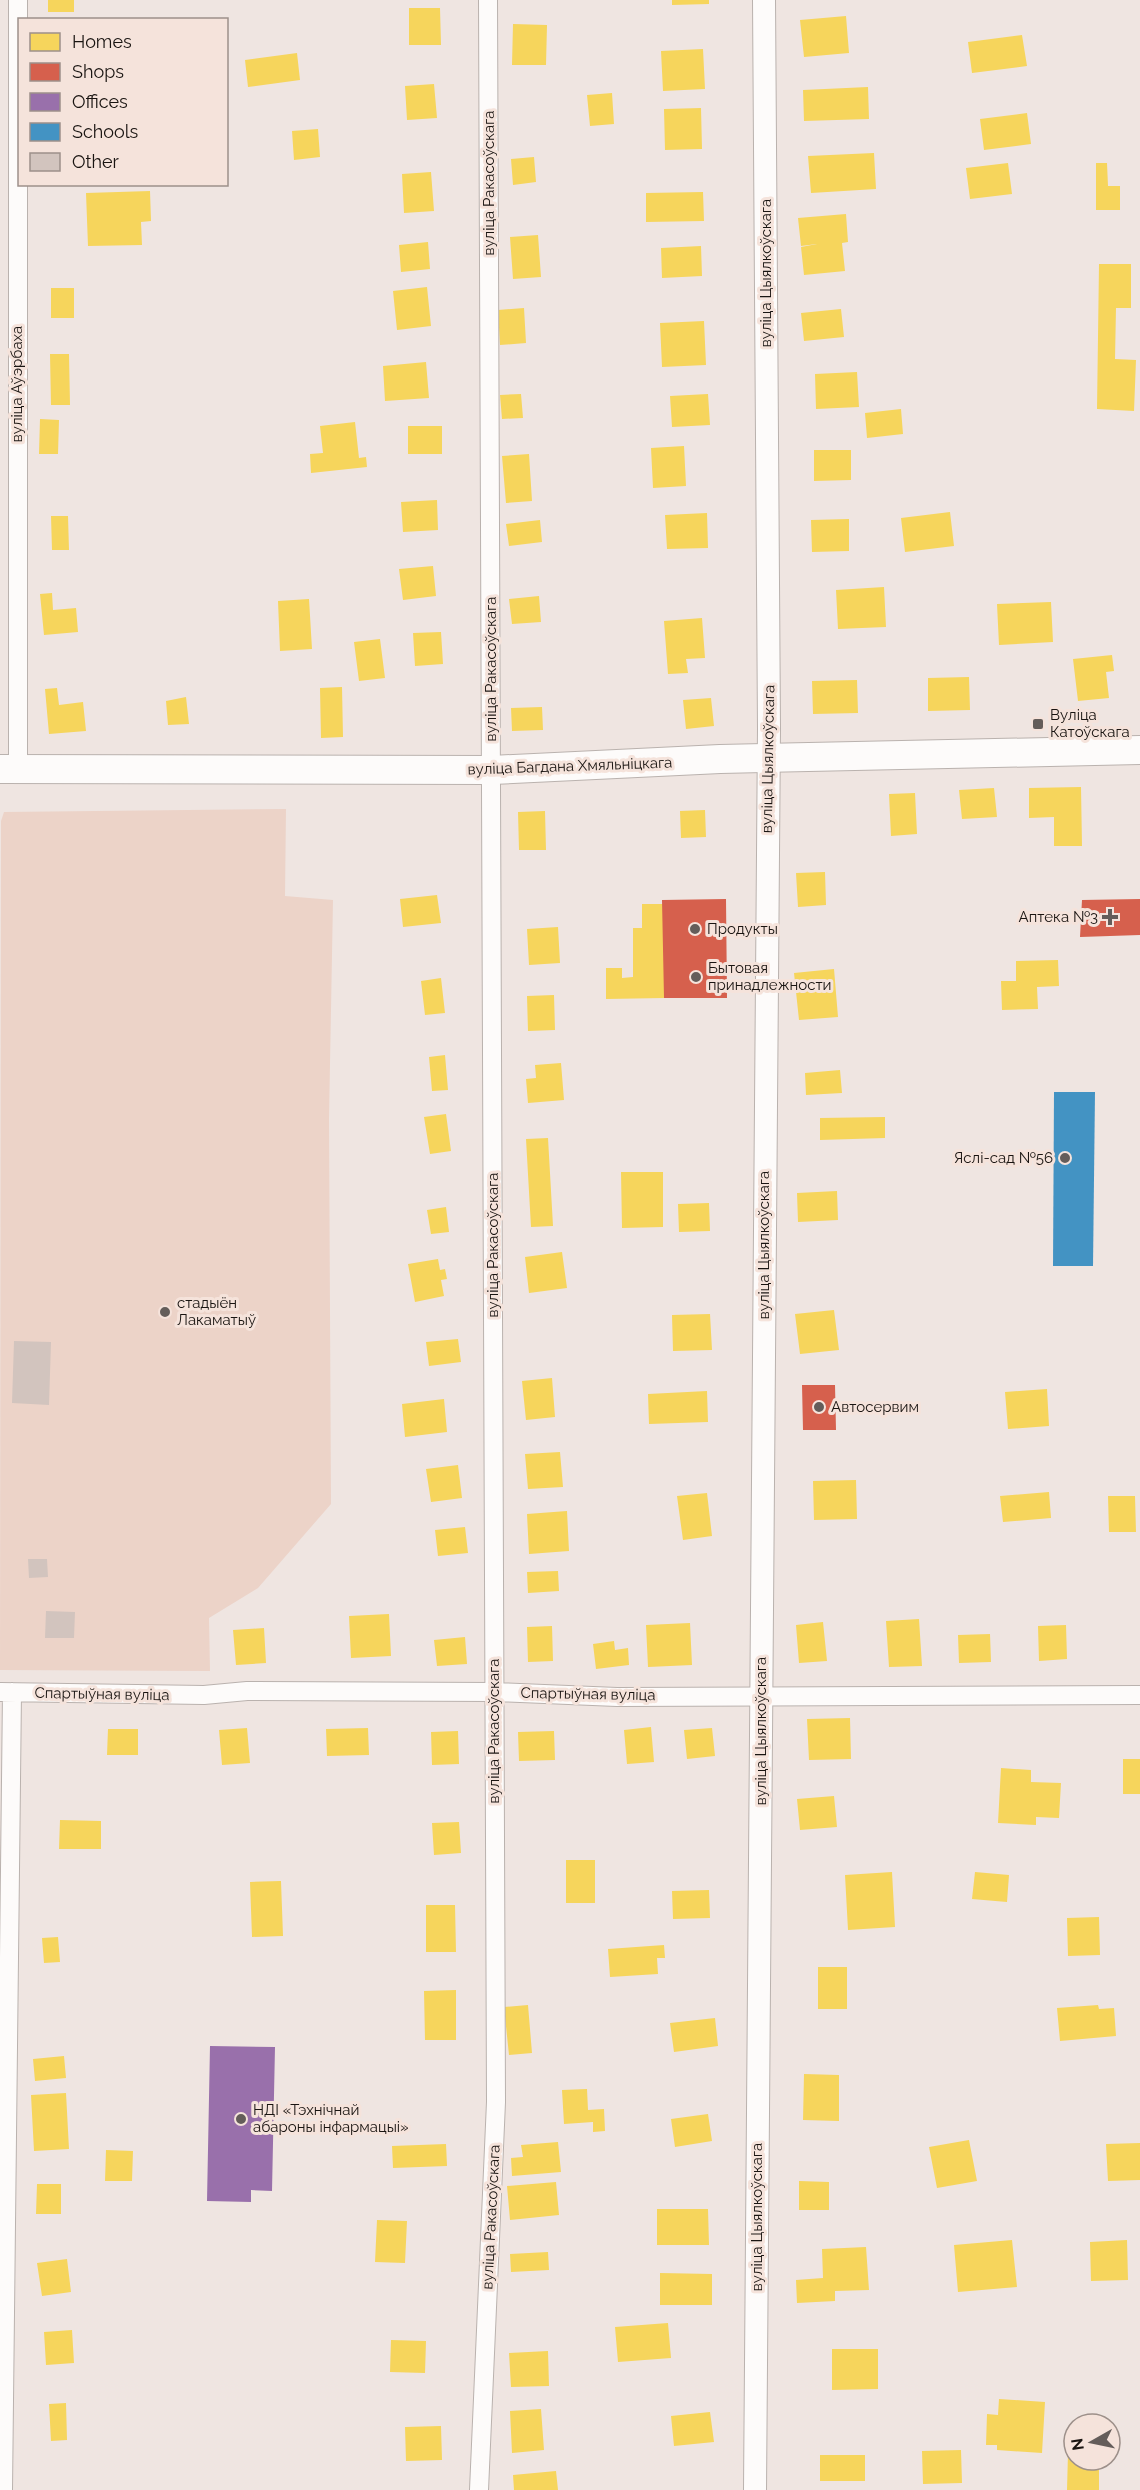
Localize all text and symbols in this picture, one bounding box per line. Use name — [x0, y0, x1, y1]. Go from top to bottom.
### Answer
legend — [18, 18, 228, 186]
text: Homes — [72, 31, 132, 52]
text: Shops — [72, 61, 124, 82]
text: Offices — [72, 91, 128, 112]
street label: вуліца Ракасоўскага — [480, 110, 498, 256]
text: Schools — [72, 121, 139, 142]
text: Other — [72, 151, 120, 172]
street label: вуліца Цыялкоўскага — [757, 199, 775, 347]
street label: вуліца Аўэрбаха — [8, 326, 26, 442]
street label: вуліца Ракасоўскага — [482, 596, 500, 742]
street label: вуліца Цыялкоўскага — [758, 685, 778, 833]
place label: Вуліца Катоўскага — [1050, 706, 1130, 741]
marker: Вуліца Катоўскага — [1031, 717, 1045, 731]
street label: вуліца Багдана Хмяльніцкага — [467, 753, 673, 779]
place label: Аптека №3 — [1019, 908, 1098, 926]
marker: Аптека №3 — [1103, 910, 1117, 924]
place label: Продукты — [707, 920, 778, 938]
marker: Продукты — [688, 922, 702, 936]
place label: Бытовая принадлежности — [708, 959, 831, 994]
marker: Бытовая принадлежности — [689, 970, 703, 984]
place label: Яслі-сад №56 — [954, 1149, 1053, 1167]
marker: Яслі-сад №56 — [1058, 1151, 1072, 1165]
street label: вуліца Цыялкоўскага — [755, 1171, 773, 1319]
street label: вуліца Ракасоўскага — [484, 1172, 502, 1318]
place label: стадыён Лакаматыў — [177, 1294, 256, 1329]
marker: стадыён Лакаматыў — [158, 1305, 172, 1319]
place label: Автосервим — [831, 1398, 919, 1416]
marker: Автосервим — [812, 1400, 826, 1414]
street label: вуліца Цыялкоўскага — [752, 1657, 770, 1805]
street label: вуліца Ракасоўскага — [485, 1658, 503, 1804]
street label: Спартыўная вуліца — [34, 1684, 170, 1704]
street label: Спартыўная вуліца — [520, 1684, 656, 1704]
place label: НДІ «Тэхнічнай абароны інфармацыі» — [253, 2101, 409, 2136]
marker: НДІ «Тэхнічнай абароны інфармацыі» — [234, 2112, 248, 2126]
street label: вуліца Цыялкоўскага — [748, 2143, 766, 2291]
street label: вуліца Ракасоўскага — [478, 2144, 504, 2290]
north arrow — [1062, 2412, 1122, 2472]
text: N — [1067, 2437, 1088, 2452]

